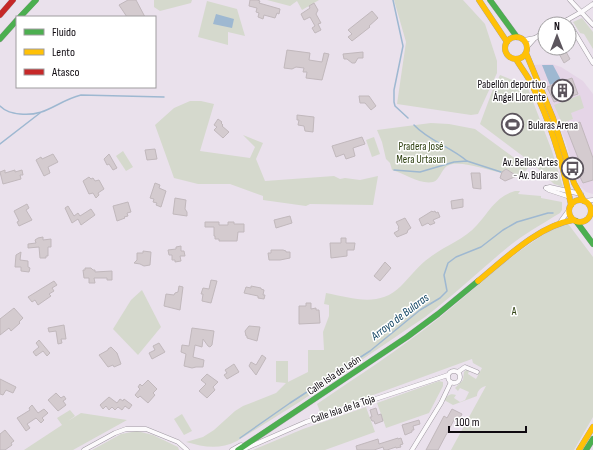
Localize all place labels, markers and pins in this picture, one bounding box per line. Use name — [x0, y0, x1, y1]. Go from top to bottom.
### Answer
building icon: Pabellón deportivo Ángel Llorente — [549, 77, 575, 103]
place label: Pabellón deportivo Ángel Llorente — [478, 78, 546, 104]
sports icon: Bularas Arena — [499, 112, 525, 138]
place label: Bularas Arena — [528, 119, 578, 132]
bus stop icon: Av. Bellas Artes - Av. Bularas — [560, 155, 586, 181]
place label: Av. Bellas Artes - Av. Bularas — [502, 156, 558, 182]

